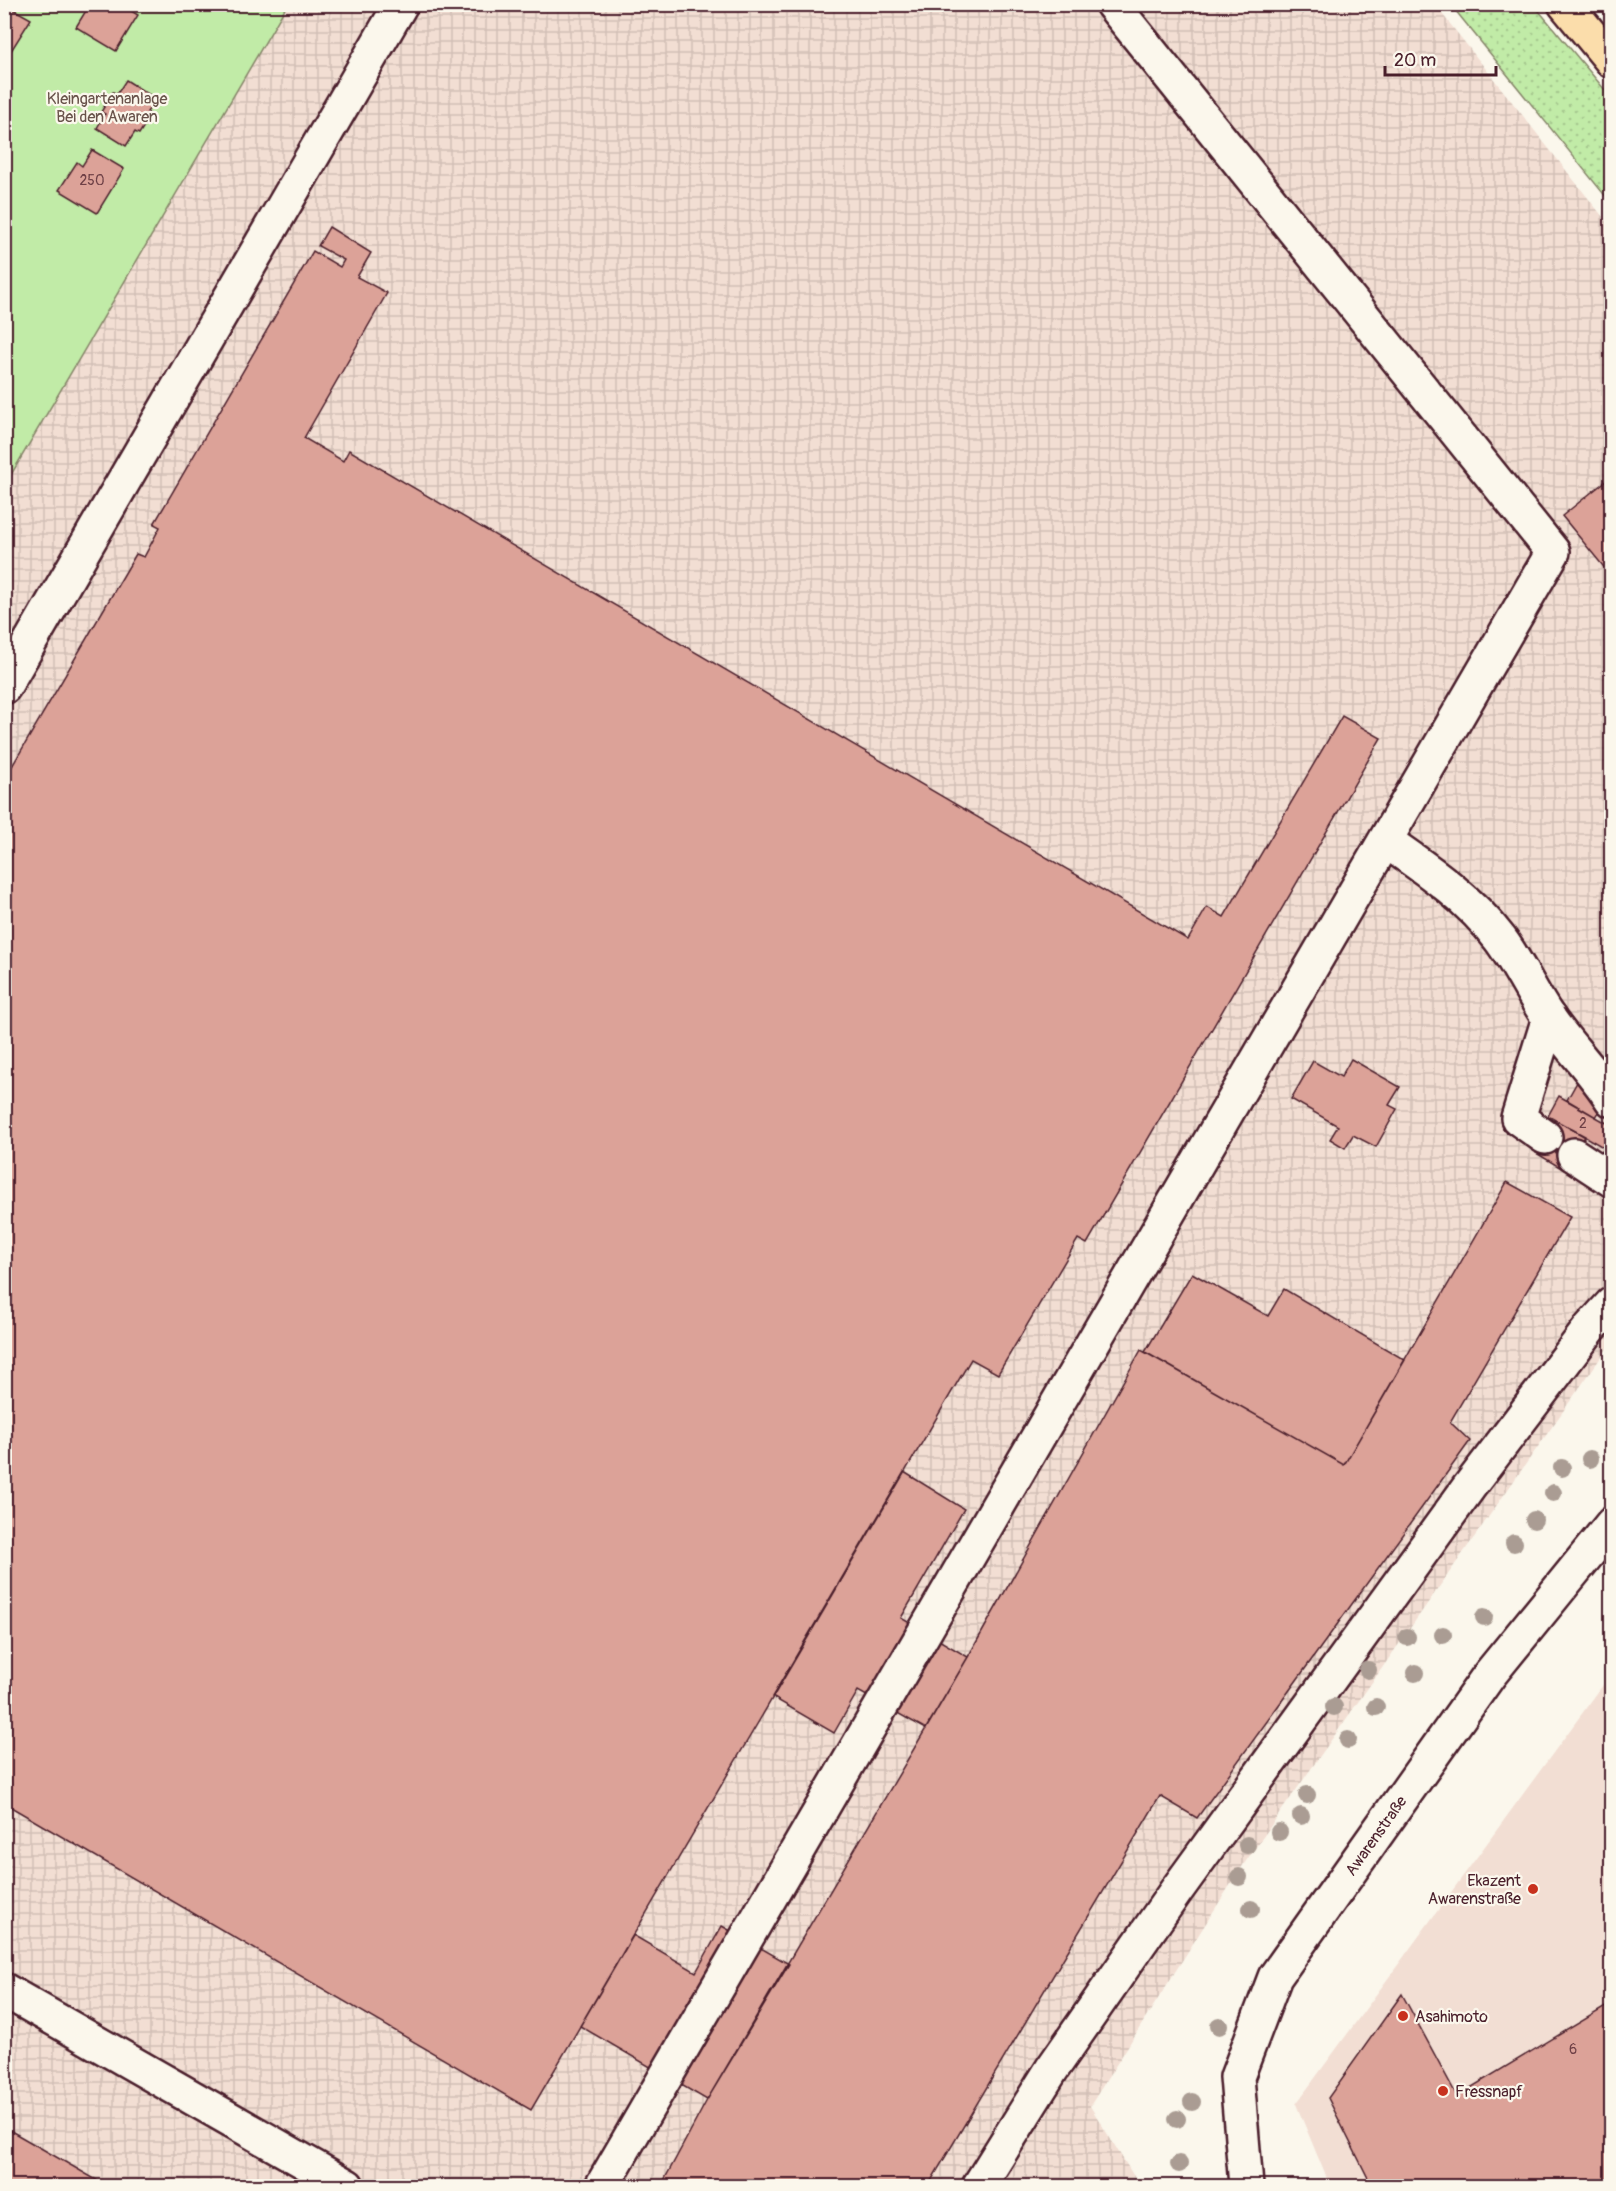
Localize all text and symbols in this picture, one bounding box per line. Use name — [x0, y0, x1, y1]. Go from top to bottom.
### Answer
scale bar — [1385, 39, 1496, 77]
text: 20 m — [1394, 49, 1436, 72]
park label: Kleingartenanlage Bei den Awaren — [47, 89, 167, 127]
house number: 250 — [80, 172, 104, 189]
house number: 2 — [1579, 1115, 1587, 1132]
street label: Awarenstraße — [1341, 1792, 1412, 1880]
place label: Ekazent Awarenstraße — [1428, 1871, 1522, 1909]
marker: Ekazent Awarenstraße — [1526, 1882, 1540, 1896]
place label: Asahimoto — [1415, 2007, 1488, 2027]
marker: Asahimoto — [1396, 2009, 1410, 2023]
house number: 6 — [1569, 2041, 1577, 2058]
place label: Fressnapf — [1455, 2082, 1523, 2102]
marker: Fressnapf — [1436, 2084, 1450, 2098]

